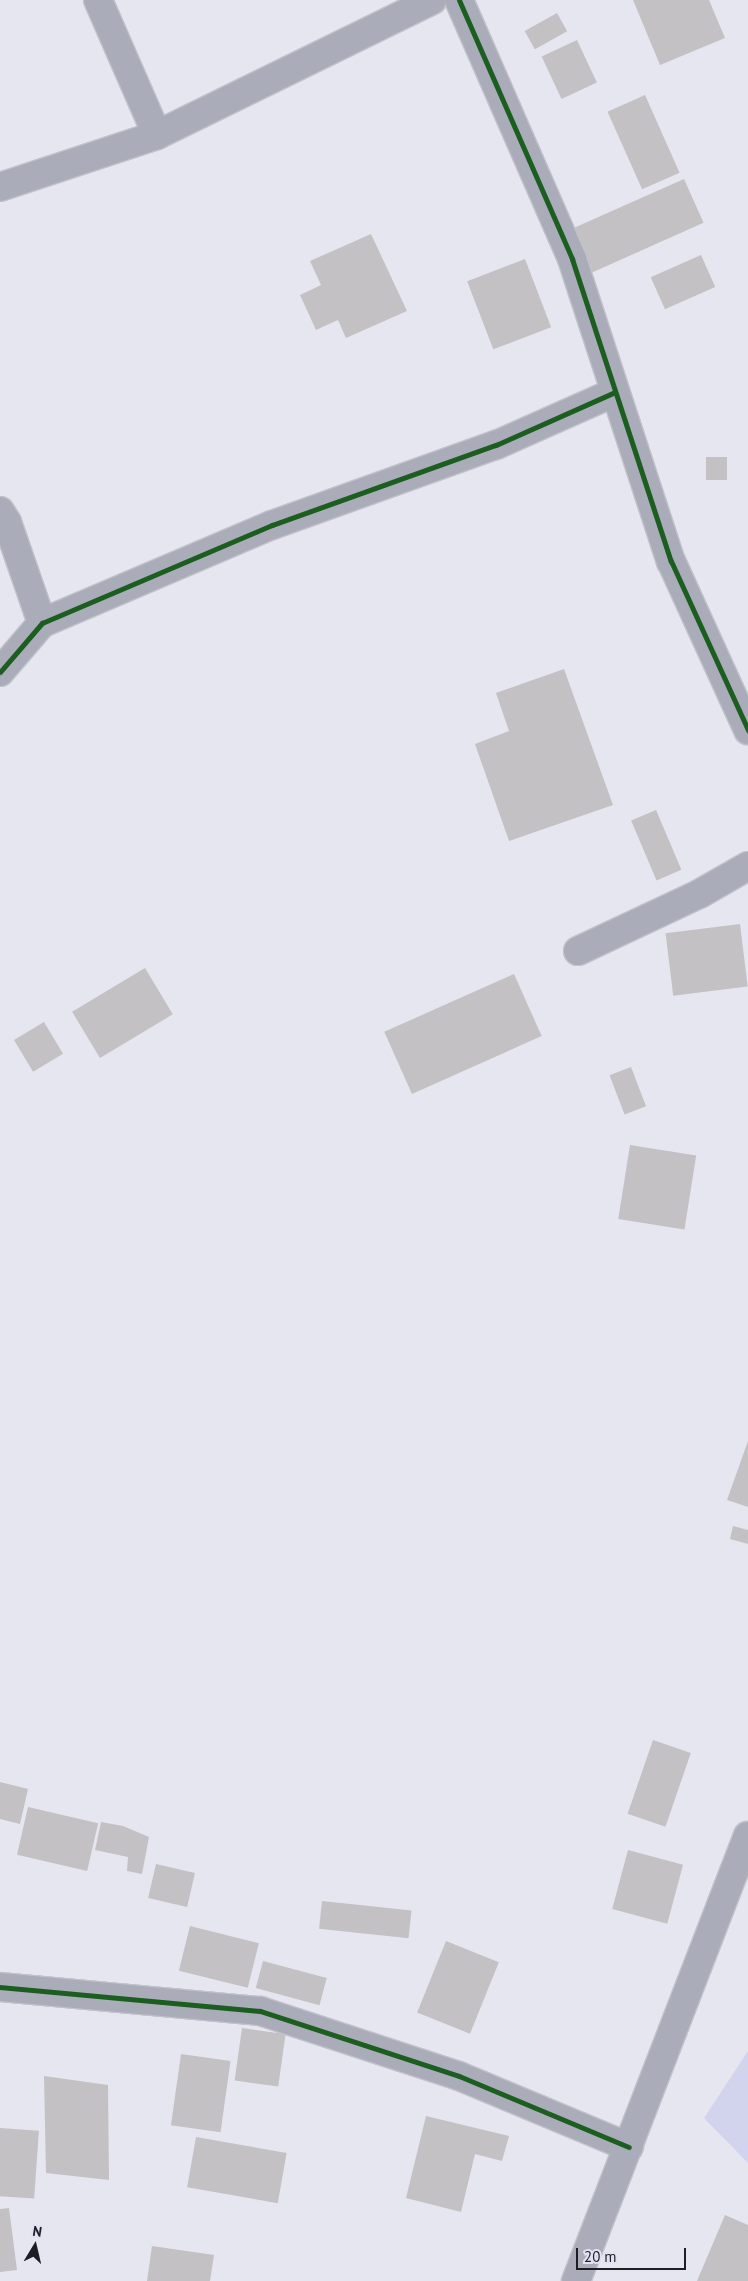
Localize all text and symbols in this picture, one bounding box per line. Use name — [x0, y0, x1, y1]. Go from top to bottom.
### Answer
north arrow — [10, 2221, 60, 2271]
text: N — [31, 2222, 43, 2241]
scale bar — [578, 2238, 688, 2270]
text: 20 m — [584, 2247, 617, 2266]

